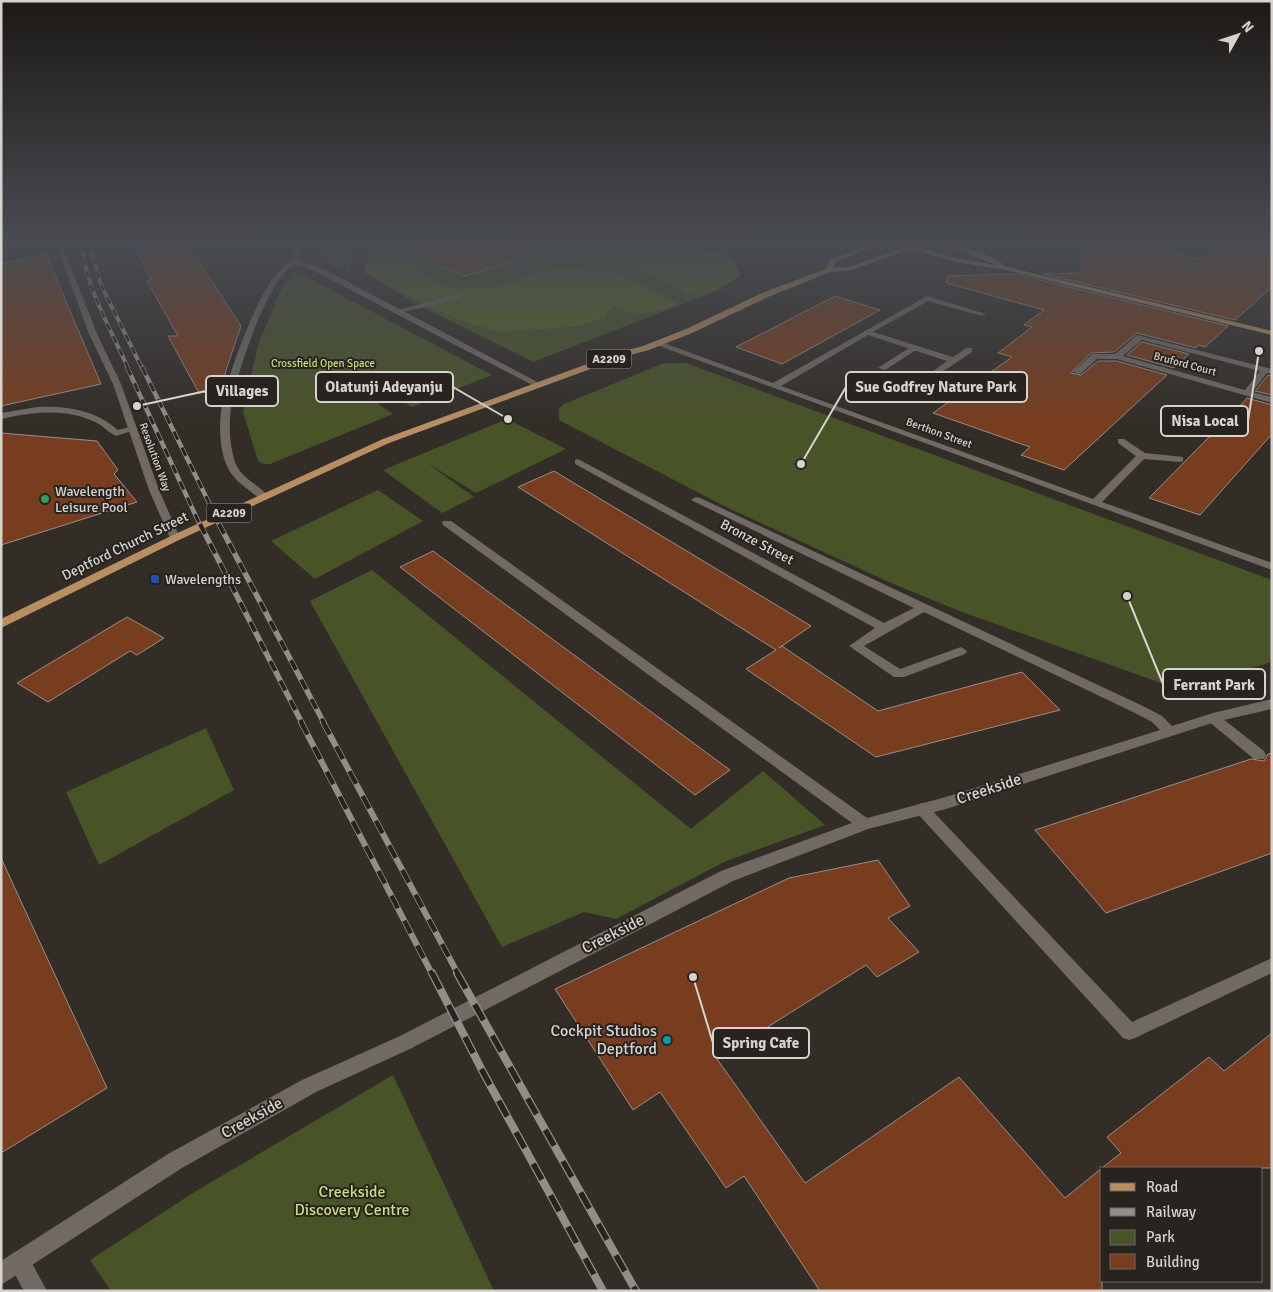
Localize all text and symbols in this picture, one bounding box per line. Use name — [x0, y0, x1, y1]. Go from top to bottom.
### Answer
north arrow — [1213, 10, 1263, 60]
text: N — [1238, 18, 1257, 36]
road number: A2209 — [586, 349, 632, 368]
street label: Bruford Court — [1152, 349, 1218, 379]
park label: Crossfield Open Space — [271, 357, 375, 370]
callout: Olatunji Adeyanju — [316, 372, 453, 402]
callout: Sue Godfrey Nature Park — [846, 372, 1027, 402]
callout: Villages — [206, 376, 278, 406]
text: Olatunji Adeyanju — [325, 378, 443, 396]
text: Sue Godfrey Nature Park — [855, 378, 1017, 396]
text: Villages — [216, 382, 269, 400]
callout: Nisa Local — [1161, 406, 1248, 436]
text: Nisa Local — [1171, 412, 1239, 430]
street label: Berthon Street — [904, 415, 974, 451]
street label: Resolution Way — [137, 421, 174, 494]
place label: Wavelength Leisure Pool — [55, 483, 128, 516]
marker: Wavelength Leisure Pool — [39, 493, 51, 505]
road number: A2209 — [206, 503, 252, 522]
street label: Deptford Church Street — [59, 508, 191, 584]
street label: Bronze Street — [717, 516, 797, 568]
place label: Wavelengths — [165, 571, 241, 588]
marker: Wavelengths — [149, 573, 161, 585]
callout: Ferrant Park — [1163, 669, 1265, 699]
text: Ferrant Park — [1173, 676, 1255, 694]
street label: Creekside — [954, 769, 1024, 809]
street label: Creekside — [579, 910, 647, 958]
place label: Cockpit Studios Deptford — [550, 1021, 657, 1059]
callout: Spring Cafe — [713, 1028, 809, 1058]
marker: Cockpit Studios Deptford — [661, 1034, 673, 1046]
text: Spring Cafe — [723, 1034, 799, 1052]
street label: Creekside — [218, 1093, 286, 1143]
legend — [1100, 1167, 1263, 1282]
text: Road — [1146, 1178, 1178, 1196]
park label: Creekside Discovery Centre — [294, 1182, 410, 1220]
text: Railway — [1146, 1203, 1196, 1221]
text: Park — [1146, 1228, 1175, 1246]
text: Building — [1146, 1253, 1200, 1271]

